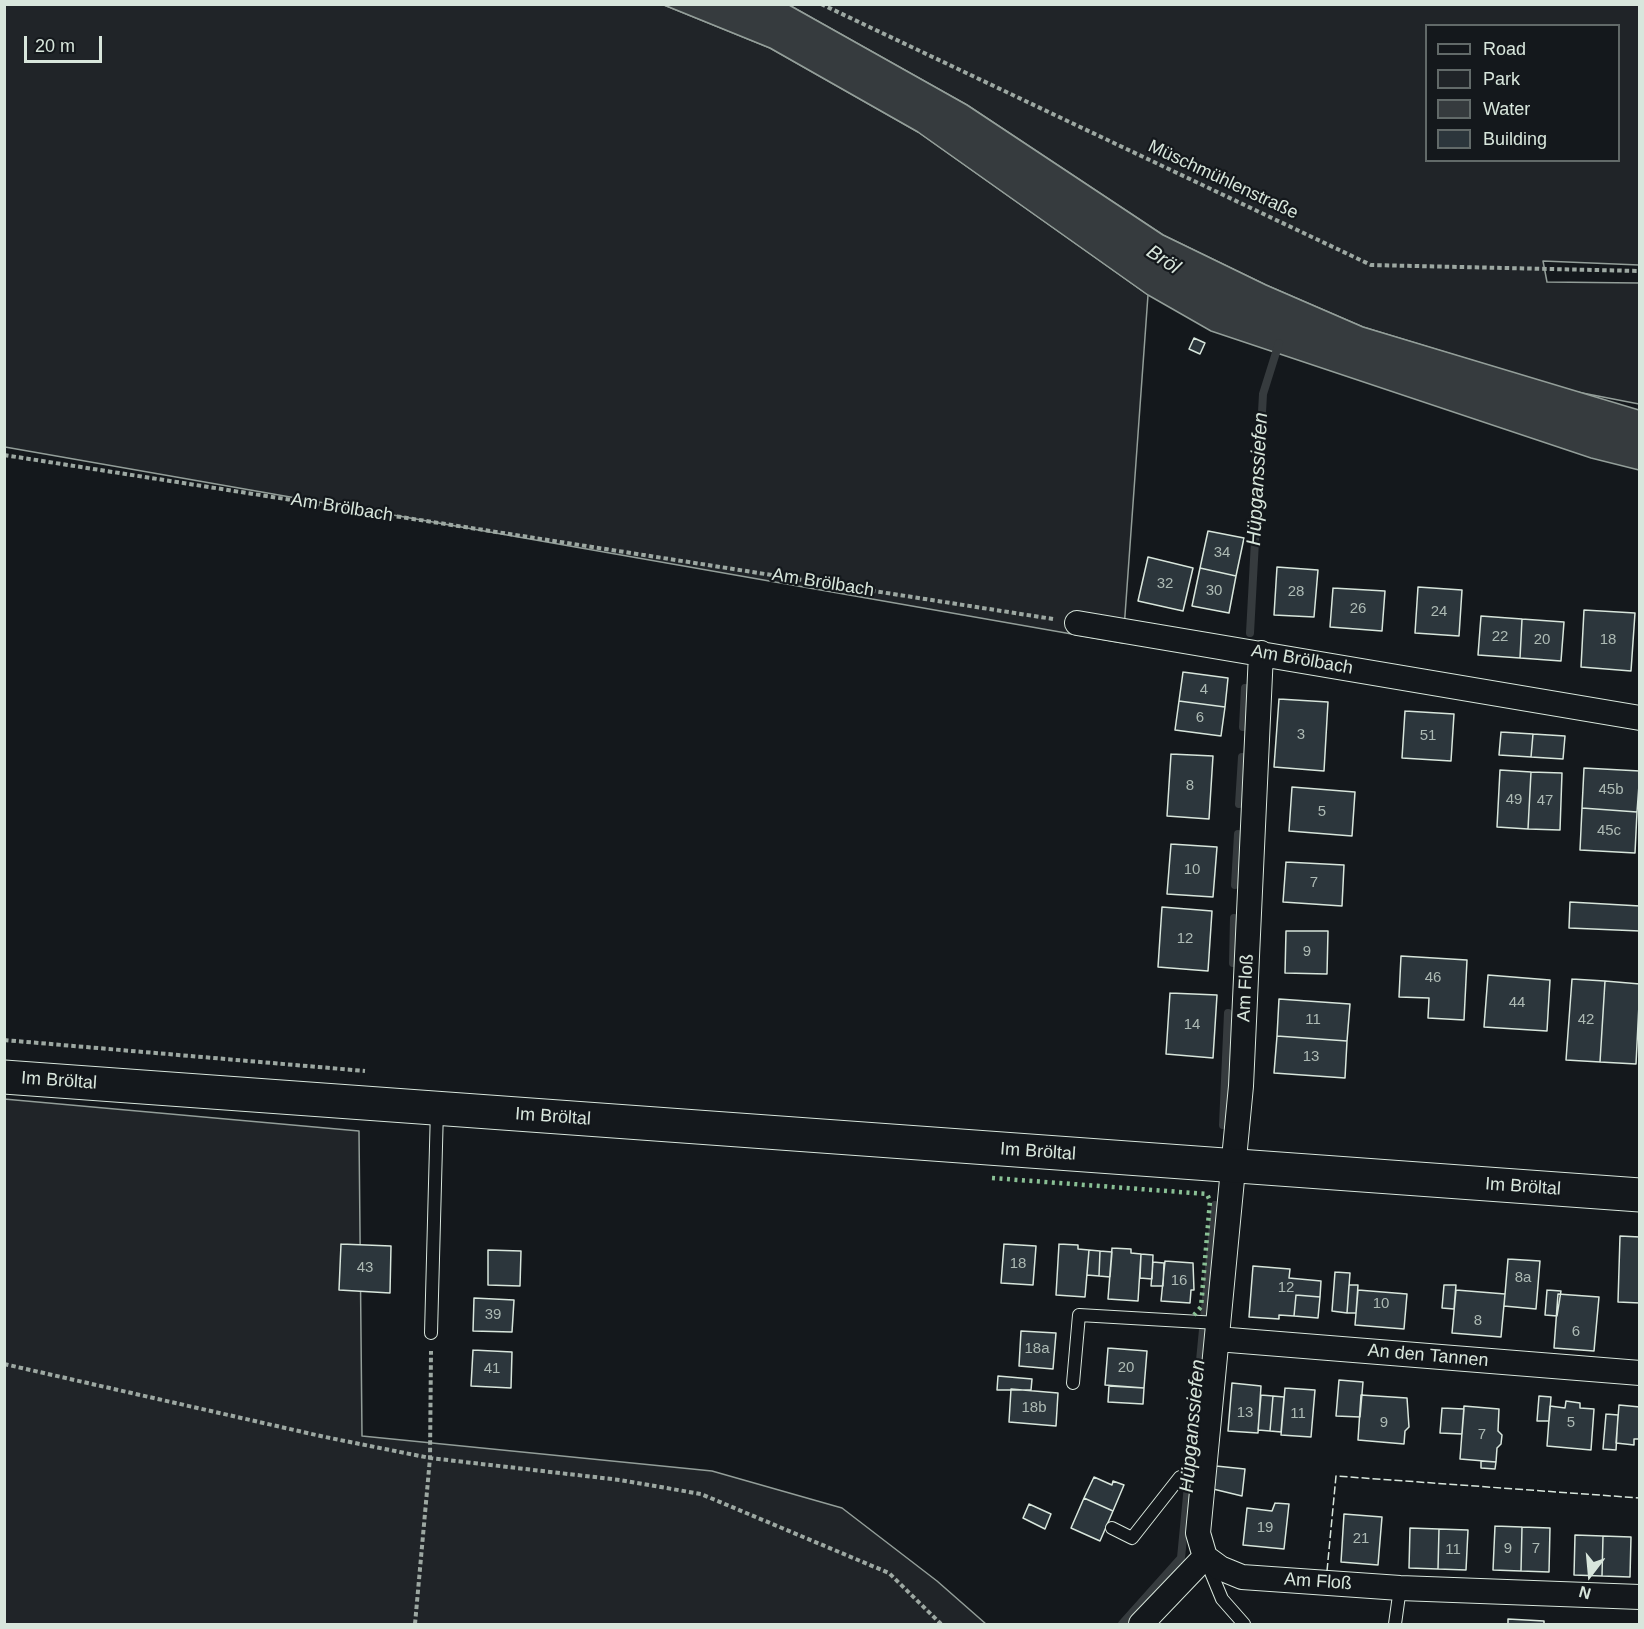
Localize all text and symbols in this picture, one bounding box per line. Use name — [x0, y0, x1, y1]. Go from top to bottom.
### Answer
scale bar — [27, 24, 105, 62]
legend — [1425, 24, 1620, 162]
text: 20 m — [35, 36, 75, 56]
text: Road — [1483, 39, 1526, 59]
text: Park — [1483, 69, 1520, 89]
text: Water — [1483, 99, 1530, 119]
text: Building — [1483, 129, 1547, 149]
street label: Müschmühlenstraße — [1145, 136, 1301, 224]
water label: Bröl — [1142, 240, 1184, 280]
water label: Hüpganssiefen — [1243, 412, 1273, 546]
street label: Am Brölbach — [289, 489, 395, 527]
house number: 34 — [1214, 544, 1230, 562]
street label: Am Brölbach — [770, 564, 876, 602]
house number: 32 — [1157, 575, 1173, 593]
house number: 30 — [1206, 582, 1222, 600]
house number: 28 — [1288, 583, 1304, 601]
house number: 26 — [1350, 600, 1366, 618]
house number: 24 — [1431, 603, 1447, 621]
house number: 22 — [1492, 628, 1508, 646]
house number: 20 — [1534, 631, 1550, 649]
house number: 18 — [1600, 631, 1616, 649]
street label: Am Brölbach — [1249, 640, 1355, 680]
house number: 4 — [1200, 681, 1208, 699]
house number: 6 — [1196, 709, 1204, 727]
house number: 3 — [1297, 726, 1305, 744]
house number: 51 — [1420, 727, 1436, 745]
house number: 8 — [1186, 777, 1194, 795]
house number: 45b — [1598, 781, 1624, 799]
house number: 49 — [1506, 791, 1522, 809]
house number: 47 — [1537, 792, 1553, 810]
house number: 5 — [1318, 803, 1326, 821]
house number: 45c — [1597, 822, 1621, 840]
house number: 10 — [1184, 861, 1200, 879]
house number: 7 — [1310, 874, 1318, 892]
house number: 12 — [1177, 930, 1193, 948]
house number: 9 — [1303, 943, 1311, 961]
street label: Am Floß — [1233, 953, 1259, 1023]
house number: 46 — [1425, 969, 1441, 987]
house number: 44 — [1509, 994, 1525, 1012]
house number: 11 — [1305, 1011, 1321, 1029]
house number: 42 — [1578, 1011, 1594, 1029]
house number: 14 — [1184, 1016, 1200, 1034]
house number: 13 — [1303, 1048, 1319, 1066]
street label: Im Bröltal — [20, 1068, 98, 1094]
street label: Im Bröltal — [514, 1104, 592, 1130]
street label: Im Bröltal — [999, 1139, 1077, 1165]
street label: Im Bröltal — [1484, 1174, 1562, 1200]
house number: 18 — [1010, 1255, 1026, 1273]
house number: 43 — [357, 1259, 373, 1277]
house number: 8a — [1515, 1269, 1531, 1287]
house number: 16 — [1171, 1272, 1187, 1290]
house number: 12 — [1278, 1279, 1294, 1297]
house number: 10 — [1373, 1295, 1389, 1313]
house number: 39 — [485, 1306, 501, 1324]
house number: 8 — [1474, 1312, 1482, 1330]
house number: 6 — [1572, 1323, 1580, 1341]
house number: 18a — [1024, 1340, 1050, 1358]
street label: An den Tannen — [1367, 1340, 1489, 1372]
water label: Hüpganssiefen — [1175, 1358, 1211, 1494]
house number: 20 — [1118, 1359, 1134, 1377]
house number: 41 — [484, 1360, 500, 1378]
house number: 18b — [1021, 1399, 1047, 1417]
house number: 13 — [1237, 1404, 1253, 1422]
house number: 11 — [1290, 1405, 1306, 1423]
house number: 9 — [1380, 1414, 1388, 1432]
house number: 5 — [1567, 1414, 1575, 1432]
house number: 7 — [1478, 1426, 1486, 1444]
house number: 19 — [1257, 1519, 1273, 1537]
house number: 21 — [1353, 1530, 1369, 1548]
house number: 9 — [1504, 1540, 1512, 1558]
house number: 7 — [1532, 1540, 1540, 1558]
house number: 11 — [1445, 1541, 1461, 1559]
north arrow — [1560, 1545, 1620, 1605]
street label: Am Floß — [1283, 1569, 1353, 1595]
text: N — [1577, 1583, 1593, 1603]

